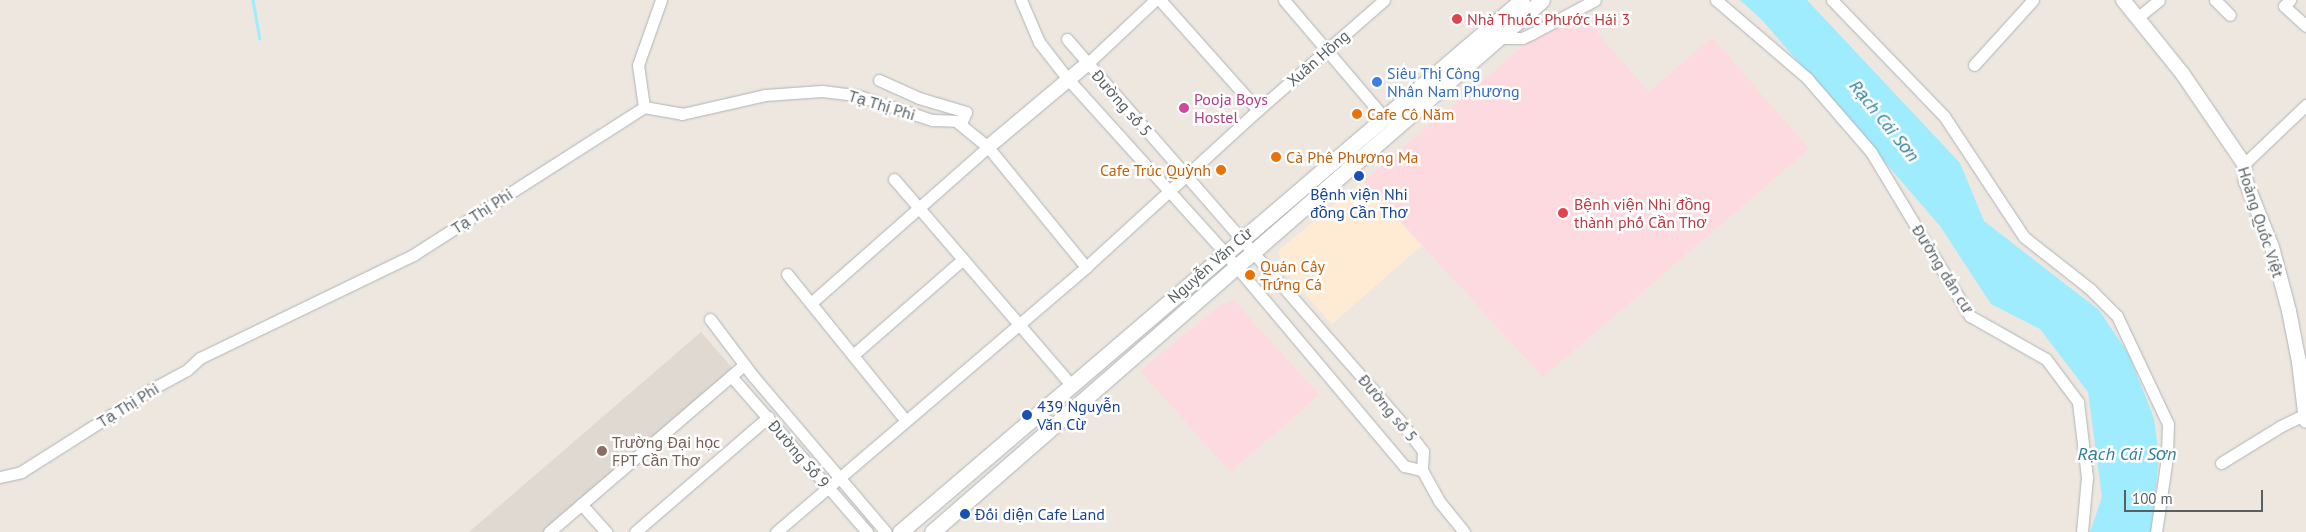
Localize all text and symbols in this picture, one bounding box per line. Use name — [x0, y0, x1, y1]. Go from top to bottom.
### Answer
place label: Nhà Thuốc Phước Hái 3 — [1467, 9, 1631, 29]
marker: Nhà Thuốc Phước Hái 3 — [1451, 13, 1463, 25]
street label: Xuân Hồng — [1283, 26, 1353, 90]
place label: Siêu Thị Công Nhân Nam Phương — [1387, 63, 1520, 101]
street label: Đường số 5 — [1088, 66, 1156, 140]
marker: Siêu Thị Công Nhân Nam Phương — [1371, 76, 1383, 88]
water label: Rạch Cái Sơn — [1845, 76, 1923, 166]
street label: Tạ Thị Phi — [846, 86, 918, 124]
place label: Pooja Boys Hostel — [1194, 89, 1268, 127]
marker: Pooja Boys Hostel — [1178, 102, 1190, 114]
place label: Cafe Cô Năm — [1367, 104, 1454, 124]
marker: Cafe Cô Năm — [1351, 108, 1363, 120]
place label: Cà Phê Phương Ma — [1286, 147, 1419, 167]
marker: Cà Phê Phương Ma — [1270, 151, 1282, 163]
place label: Cafe Trúc Quỳnh — [1099, 160, 1211, 180]
marker: Cafe Trúc Quỳnh — [1215, 164, 1227, 176]
street label: Hoàng Quốc Việt — [2234, 164, 2288, 280]
marker: Bệnh viện Nhi đồng Cần Thơ — [1353, 170, 1365, 182]
street label: Tạ Thị Phi — [448, 184, 516, 238]
place label: Bệnh viện Nhi đồng Cần Thơ — [1310, 184, 1408, 222]
place label: Bệnh viện Nhi đồng thành phố Cần Thơ — [1574, 194, 1711, 232]
marker: Bệnh viện Nhi đồng thành phố Cần Thơ — [1556, 206, 1570, 220]
street label: Đường dân cư — [1908, 221, 1978, 317]
street label: Nguyễn Văn Cừ — [1164, 223, 1256, 307]
place label: Quán Cây Trứng Cá — [1260, 256, 1325, 294]
marker: Quán Cây Trứng Cá — [1244, 269, 1256, 281]
street label: Đường số 5 — [1354, 371, 1422, 445]
street label: Tạ Thị Phi — [93, 378, 163, 432]
place label: 439 Nguyễn Văn Cừ — [1037, 396, 1121, 434]
marker: 439 Nguyễn Văn Cừ — [1021, 409, 1033, 421]
street label: Đường Số 9 — [764, 416, 834, 492]
place label: Trường Đại học FPT Cần Thơ — [612, 432, 720, 470]
water label: Rạch Cái Sơn — [2078, 443, 2176, 465]
marker: Trường Đại học FPT Cần Thơ — [596, 445, 608, 457]
scale bar — [2126, 480, 2265, 512]
text: 100 m — [2132, 489, 2173, 508]
place label: Đối diện Cafe Land — [975, 504, 1105, 524]
marker: Đối diện Cafe Land — [959, 508, 971, 520]

